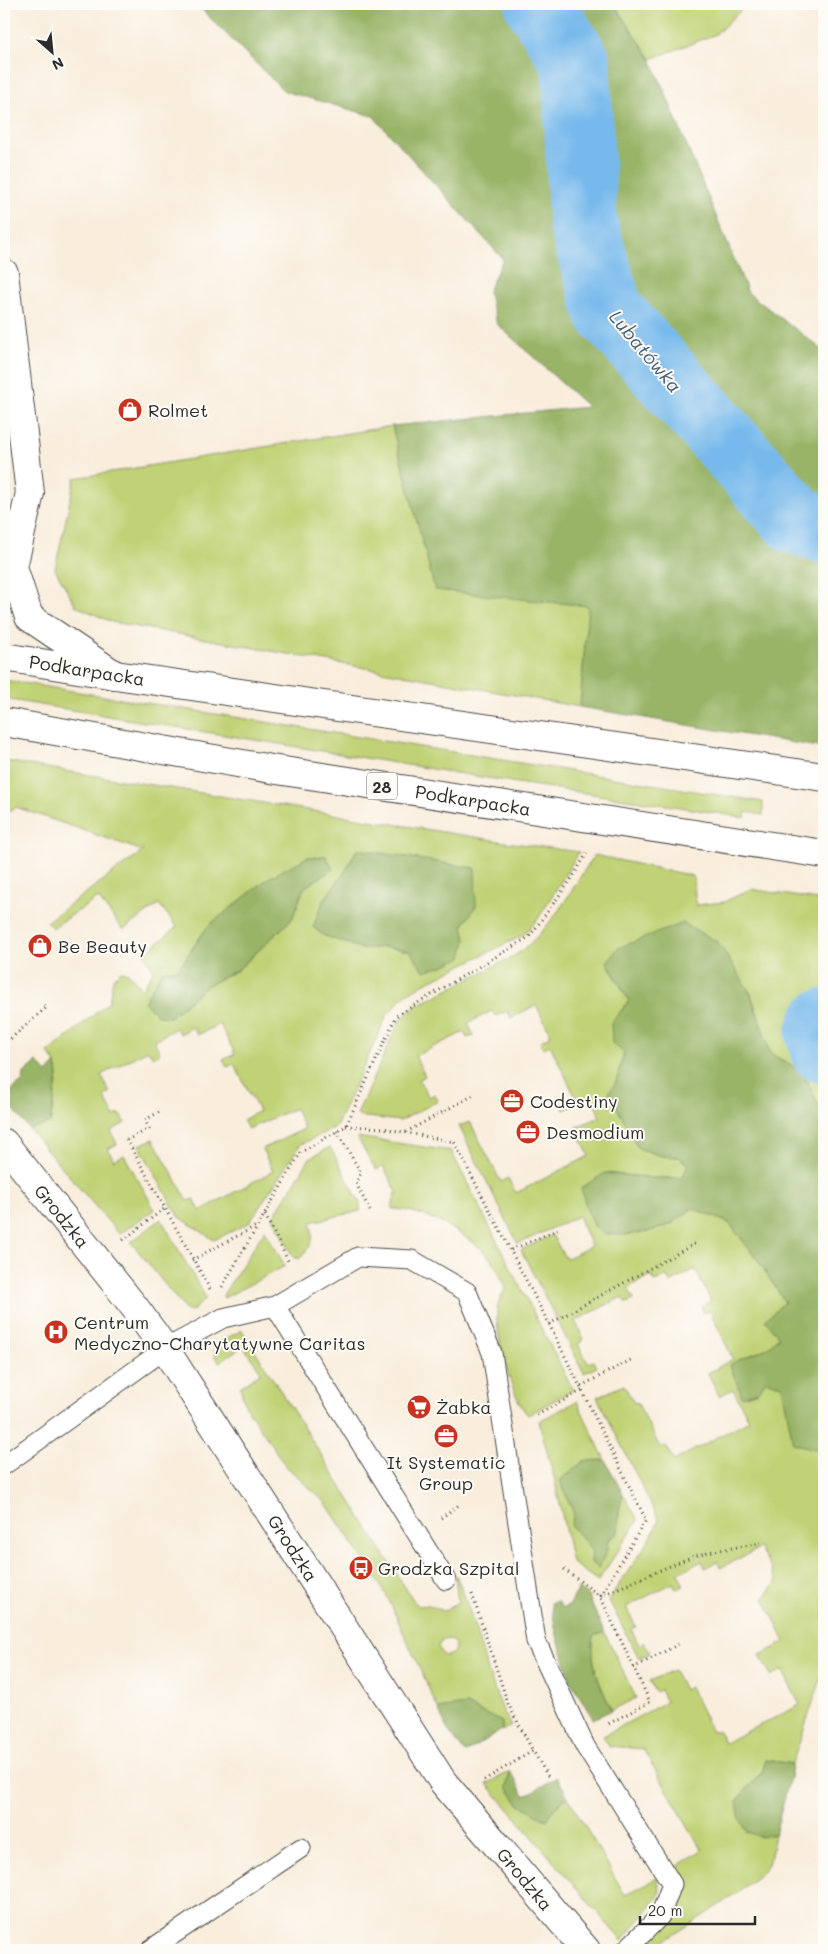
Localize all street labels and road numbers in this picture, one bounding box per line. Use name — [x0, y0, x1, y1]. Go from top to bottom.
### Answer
street label: Podkarpacka — [28, 649, 146, 691]
road number: 28 — [367, 772, 397, 799]
street label: Podkarpacka — [414, 779, 532, 821]
street label: Grodzka — [29, 1179, 95, 1253]
street label: Grodzka — [262, 1510, 324, 1586]
street label: Grodzka — [492, 1842, 558, 1916]

